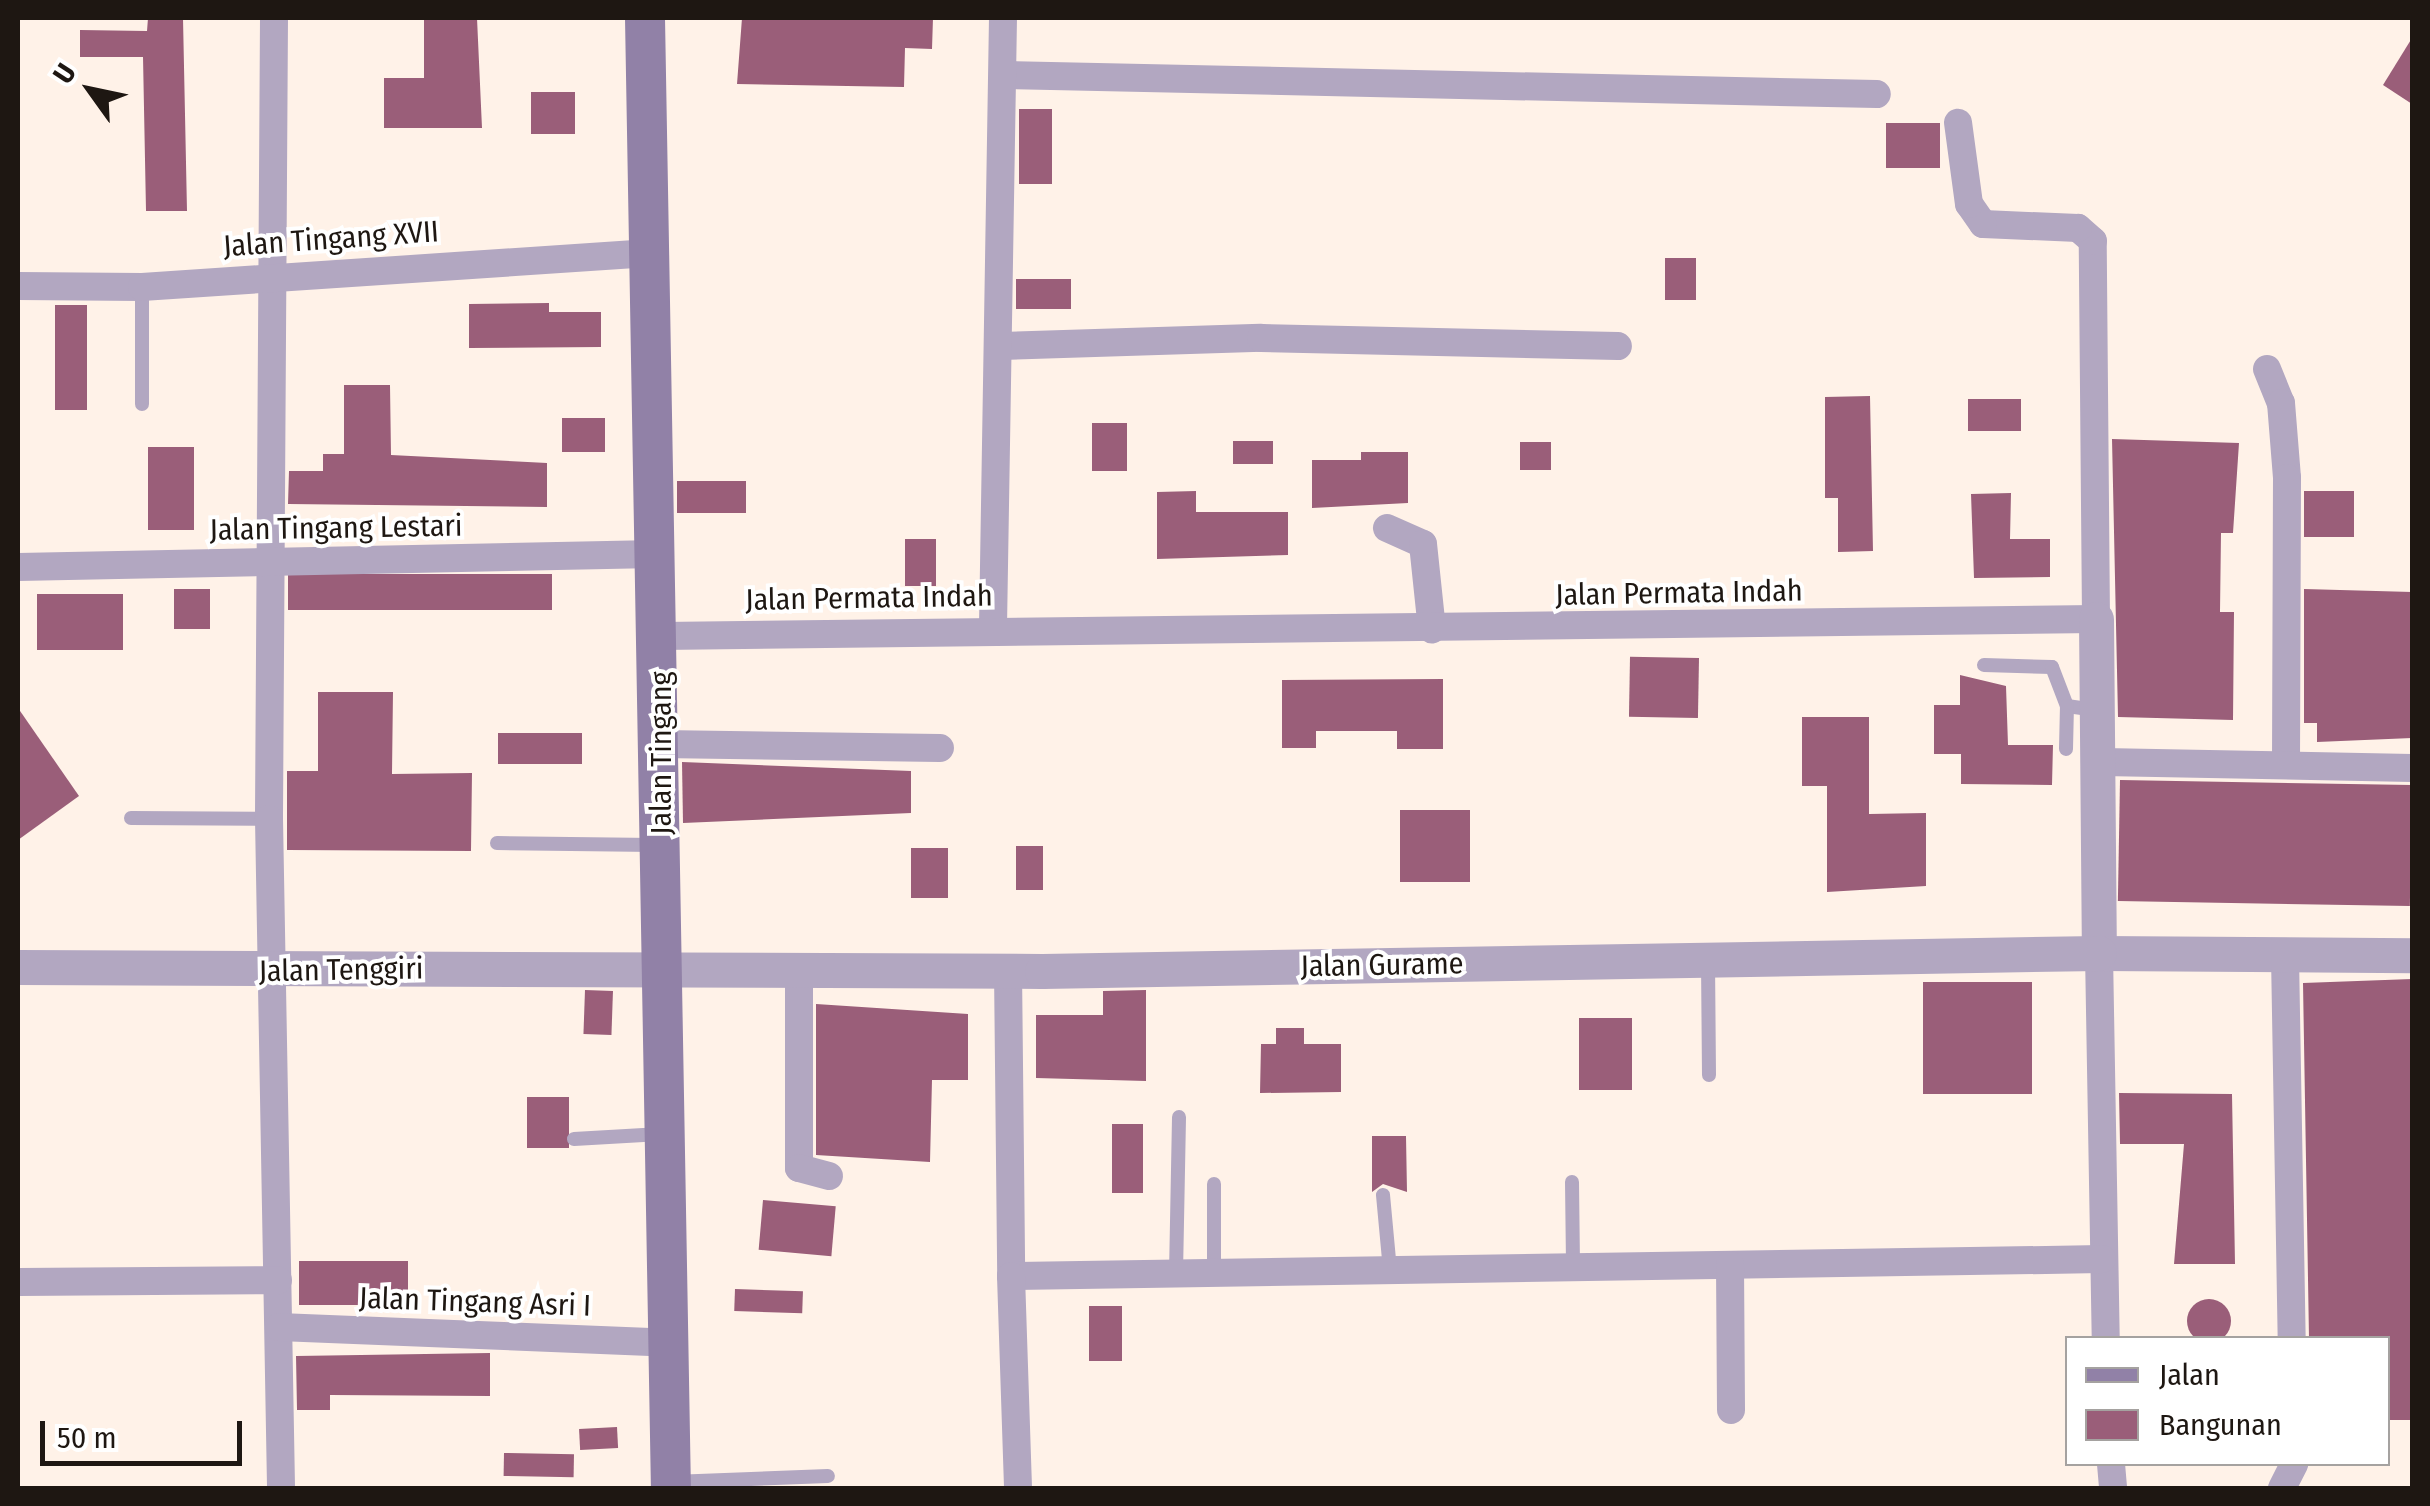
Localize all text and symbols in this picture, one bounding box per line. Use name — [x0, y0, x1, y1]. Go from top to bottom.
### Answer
north arrow — [40, 40, 140, 140]
text: U — [46, 58, 83, 89]
street label: Jalan Tingang XVII — [222, 214, 440, 264]
street label: Jalan Tingang Lestari — [209, 508, 463, 548]
street label: Jalan Permata Indah — [1555, 573, 1803, 613]
street label: Jalan Permata Indah — [745, 578, 993, 618]
street label: Jalan Tingang — [643, 671, 679, 835]
street label: Jalan Gurame — [1300, 946, 1464, 984]
street label: Jalan Tenggiri — [258, 951, 424, 989]
street label: Jalan Tingang Asri I — [358, 1280, 592, 1324]
legend — [2065, 1336, 2390, 1466]
text: Jalan — [2159, 1357, 2220, 1393]
scale bar — [45, 1401, 248, 1463]
text: Bangunan — [2159, 1407, 2282, 1443]
text: 50 m — [57, 1420, 117, 1456]

